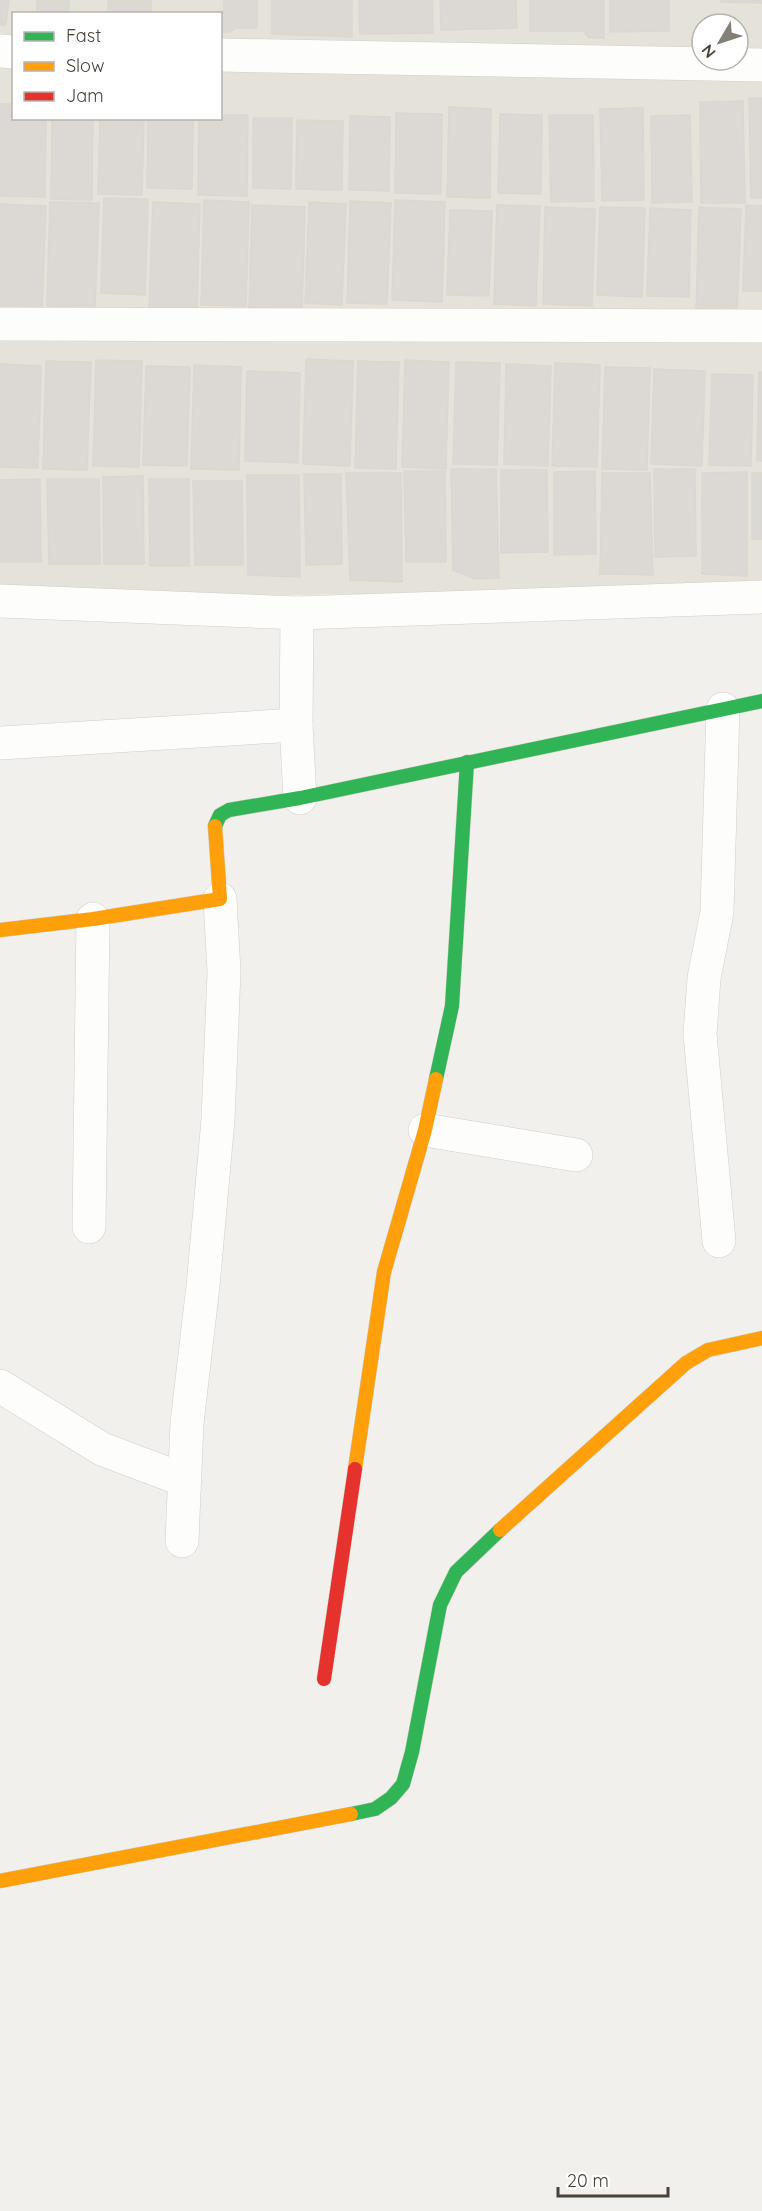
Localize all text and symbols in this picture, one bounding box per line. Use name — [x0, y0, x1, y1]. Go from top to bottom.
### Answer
legend — [12, 12, 222, 120]
north arrow — [690, 12, 750, 72]
text: Fast — [66, 24, 101, 47]
text: N — [697, 41, 720, 62]
text: Slow — [66, 54, 104, 77]
text: Jam — [66, 84, 104, 107]
scale bar — [558, 2160, 668, 2198]
text: 20 m — [567, 2169, 609, 2192]

